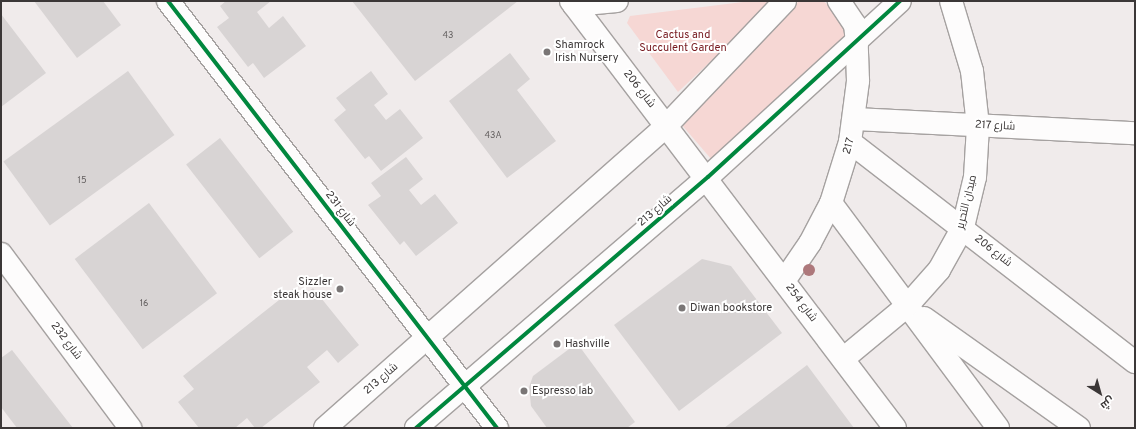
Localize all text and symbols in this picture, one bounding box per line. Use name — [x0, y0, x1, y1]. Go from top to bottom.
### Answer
park label: Cactus and Succulent Garden — [639, 29, 727, 55]
house number: 43 — [442, 31, 454, 41]
place label: Shamrock Irish Nursery — [555, 39, 619, 65]
marker: Shamrock Irish Nursery — [542, 47, 552, 57]
street label: شارع 206 — [620, 68, 658, 110]
street label: شارع 217 — [974, 118, 1016, 134]
house number: 43A — [484, 131, 502, 141]
street label: 217 — [840, 136, 858, 156]
street label: ميدان التحرير — [954, 174, 980, 230]
house number: 15 — [78, 176, 86, 186]
street label: شارع 231 — [322, 189, 358, 229]
street label: شارع 213 — [635, 192, 675, 230]
street label: شارع 206 — [972, 232, 1014, 270]
place label: Sizzler steak house — [273, 276, 332, 302]
street label: شارع 254 — [782, 281, 820, 325]
marker: Sizzler steak house — [335, 284, 345, 294]
house number: 16 — [140, 299, 148, 309]
place label: Diwan bookstore — [690, 301, 772, 315]
marker: Diwan bookstore — [677, 303, 687, 313]
street label: شارع 232 — [48, 320, 84, 362]
place label: Hashville — [565, 337, 610, 351]
marker: Hashville — [552, 339, 562, 349]
street label: شارع 213 — [361, 360, 401, 398]
north arrow — [1080, 373, 1120, 413]
place label: Espresso lab — [532, 384, 593, 398]
marker: Espresso lab — [519, 386, 529, 396]
text: ش — [1097, 393, 1117, 412]

